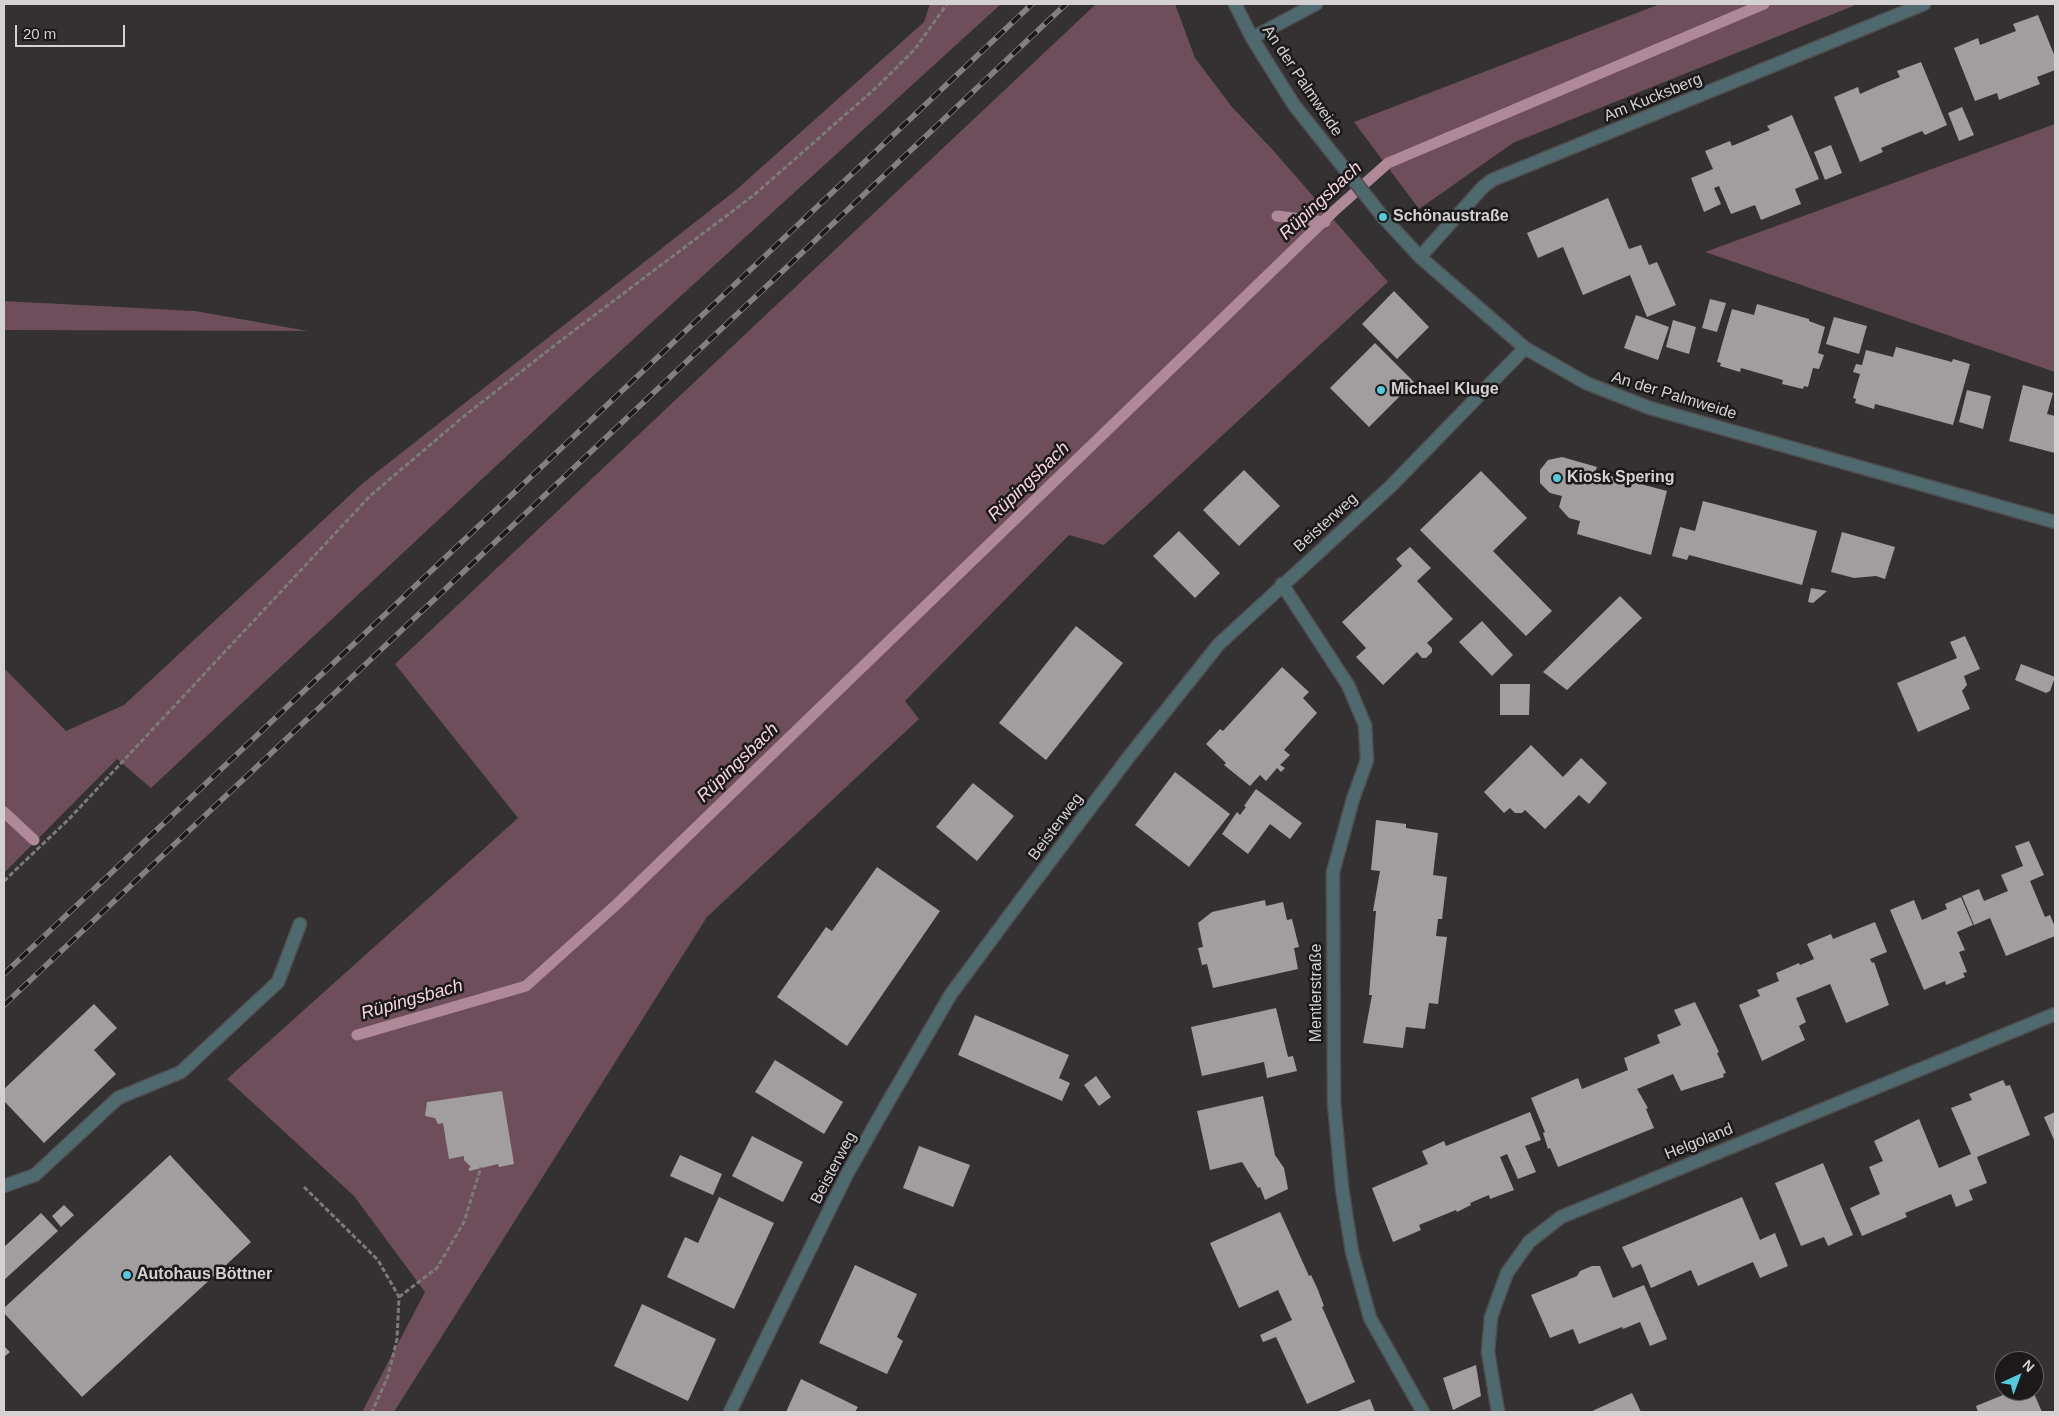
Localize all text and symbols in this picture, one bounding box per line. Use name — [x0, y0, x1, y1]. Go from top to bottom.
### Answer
scale bar — [18, 15, 128, 47]
street label: An der Palmweide — [1258, 22, 1346, 140]
text: 20 m — [23, 25, 56, 42]
street label: Am Kucksberg — [1601, 70, 1705, 126]
water label: Rüpingsbach — [1275, 157, 1367, 245]
place label: Schönaustraße — [1393, 207, 1509, 227]
marker: Schönaustraße — [1377, 211, 1389, 223]
street label: An der Palmweide — [1609, 368, 1739, 424]
place label: Michael Kluge — [1391, 380, 1499, 400]
marker: Michael Kluge — [1375, 384, 1387, 396]
water label: Rüpingsbach — [984, 438, 1074, 526]
place label: Kiosk Spering — [1567, 468, 1675, 488]
marker: Kiosk Spering — [1551, 472, 1563, 484]
street label: Beisterweg — [1290, 489, 1362, 557]
water label: Rüpingsbach — [693, 719, 783, 807]
street label: Beisterweg — [1025, 790, 1087, 864]
street label: Mentlerstraße — [1307, 944, 1327, 1042]
water label: Rüpingsbach — [359, 975, 465, 1025]
street label: Helgoland — [1662, 1120, 1736, 1164]
street label: Beisterweg — [807, 1129, 861, 1207]
place label: Autohaus Böttner — [137, 1265, 272, 1285]
marker: Autohaus Böttner — [121, 1269, 133, 1281]
north arrow — [1994, 1351, 2044, 1401]
text: N — [2019, 1356, 2038, 1375]

